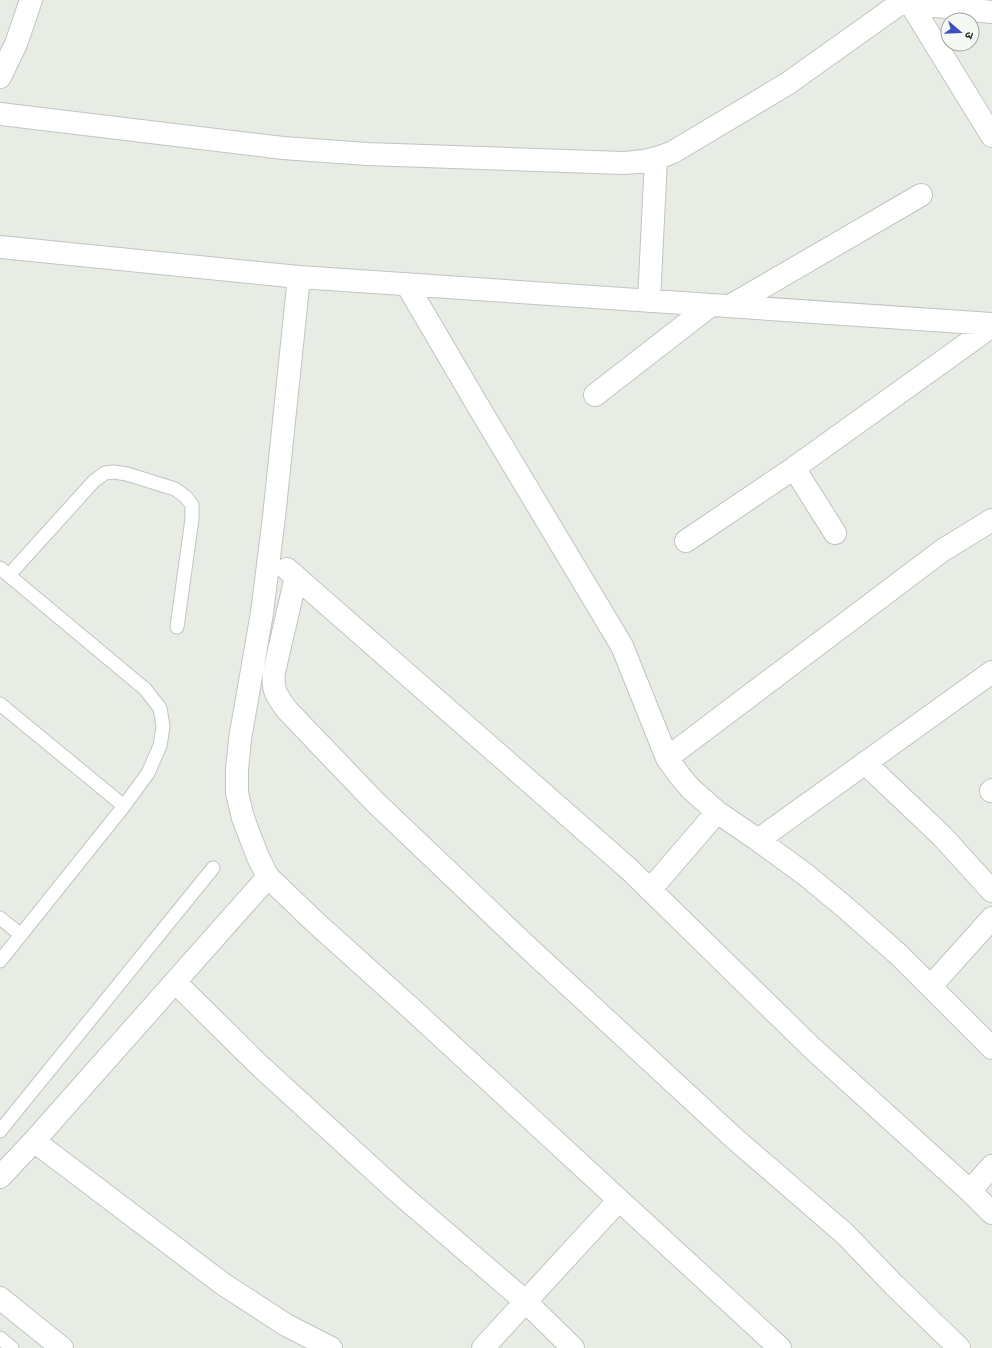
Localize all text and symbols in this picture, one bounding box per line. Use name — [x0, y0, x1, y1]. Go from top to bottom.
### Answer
north arrow — [940, 12, 980, 52]
text: उ — [963, 30, 976, 41]

